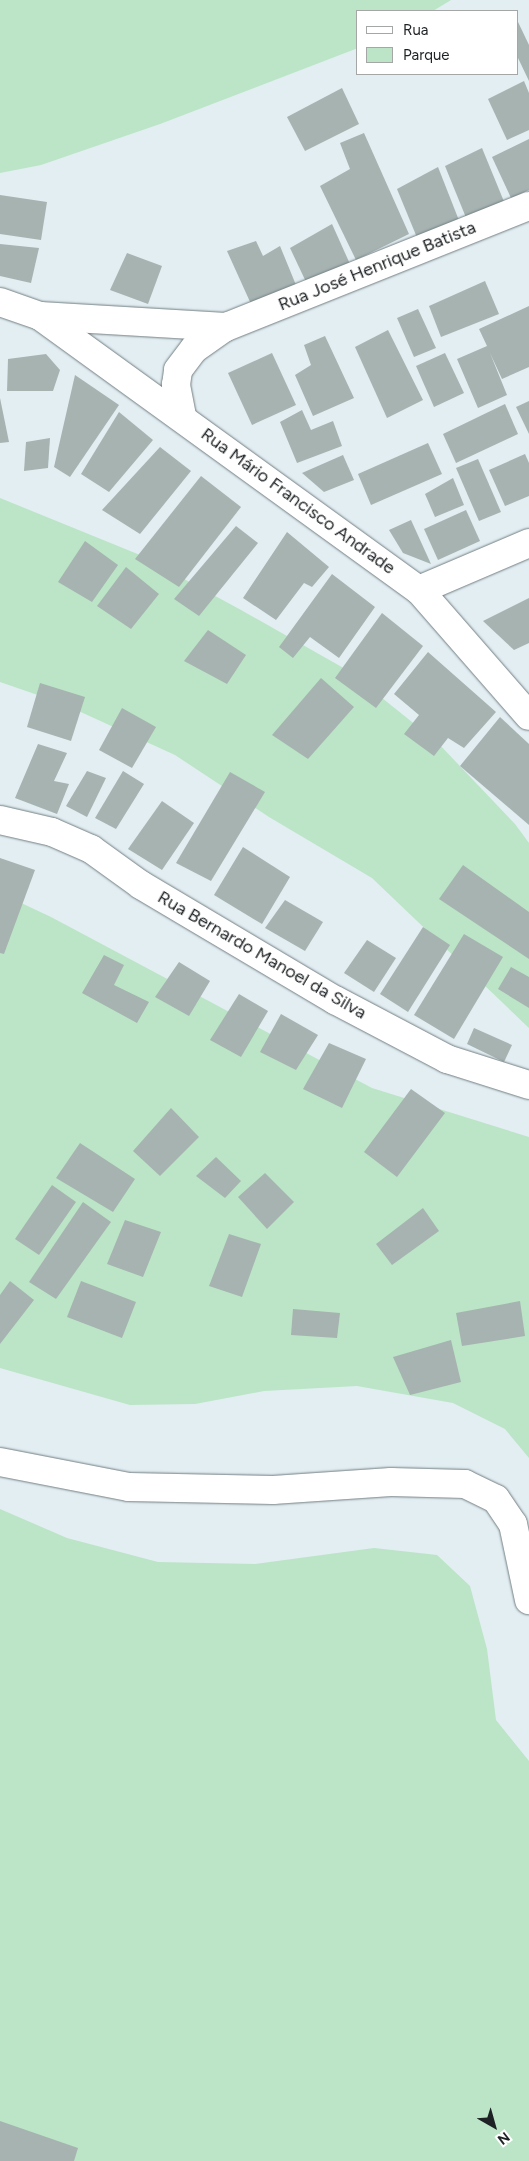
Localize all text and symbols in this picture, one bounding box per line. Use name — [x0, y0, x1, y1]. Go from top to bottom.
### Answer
legend — [356, 10, 519, 75]
text: Rua — [403, 21, 428, 39]
text: Parque — [403, 46, 450, 64]
street label: Rua José Henrique Batista — [275, 216, 479, 316]
street label: Rua Mário Francisco Andrade — [197, 423, 399, 579]
street label: Rua Bernardo Manoel da Silva — [154, 886, 370, 1024]
north arrow — [469, 2101, 519, 2151]
text: N — [494, 2128, 513, 2148]

